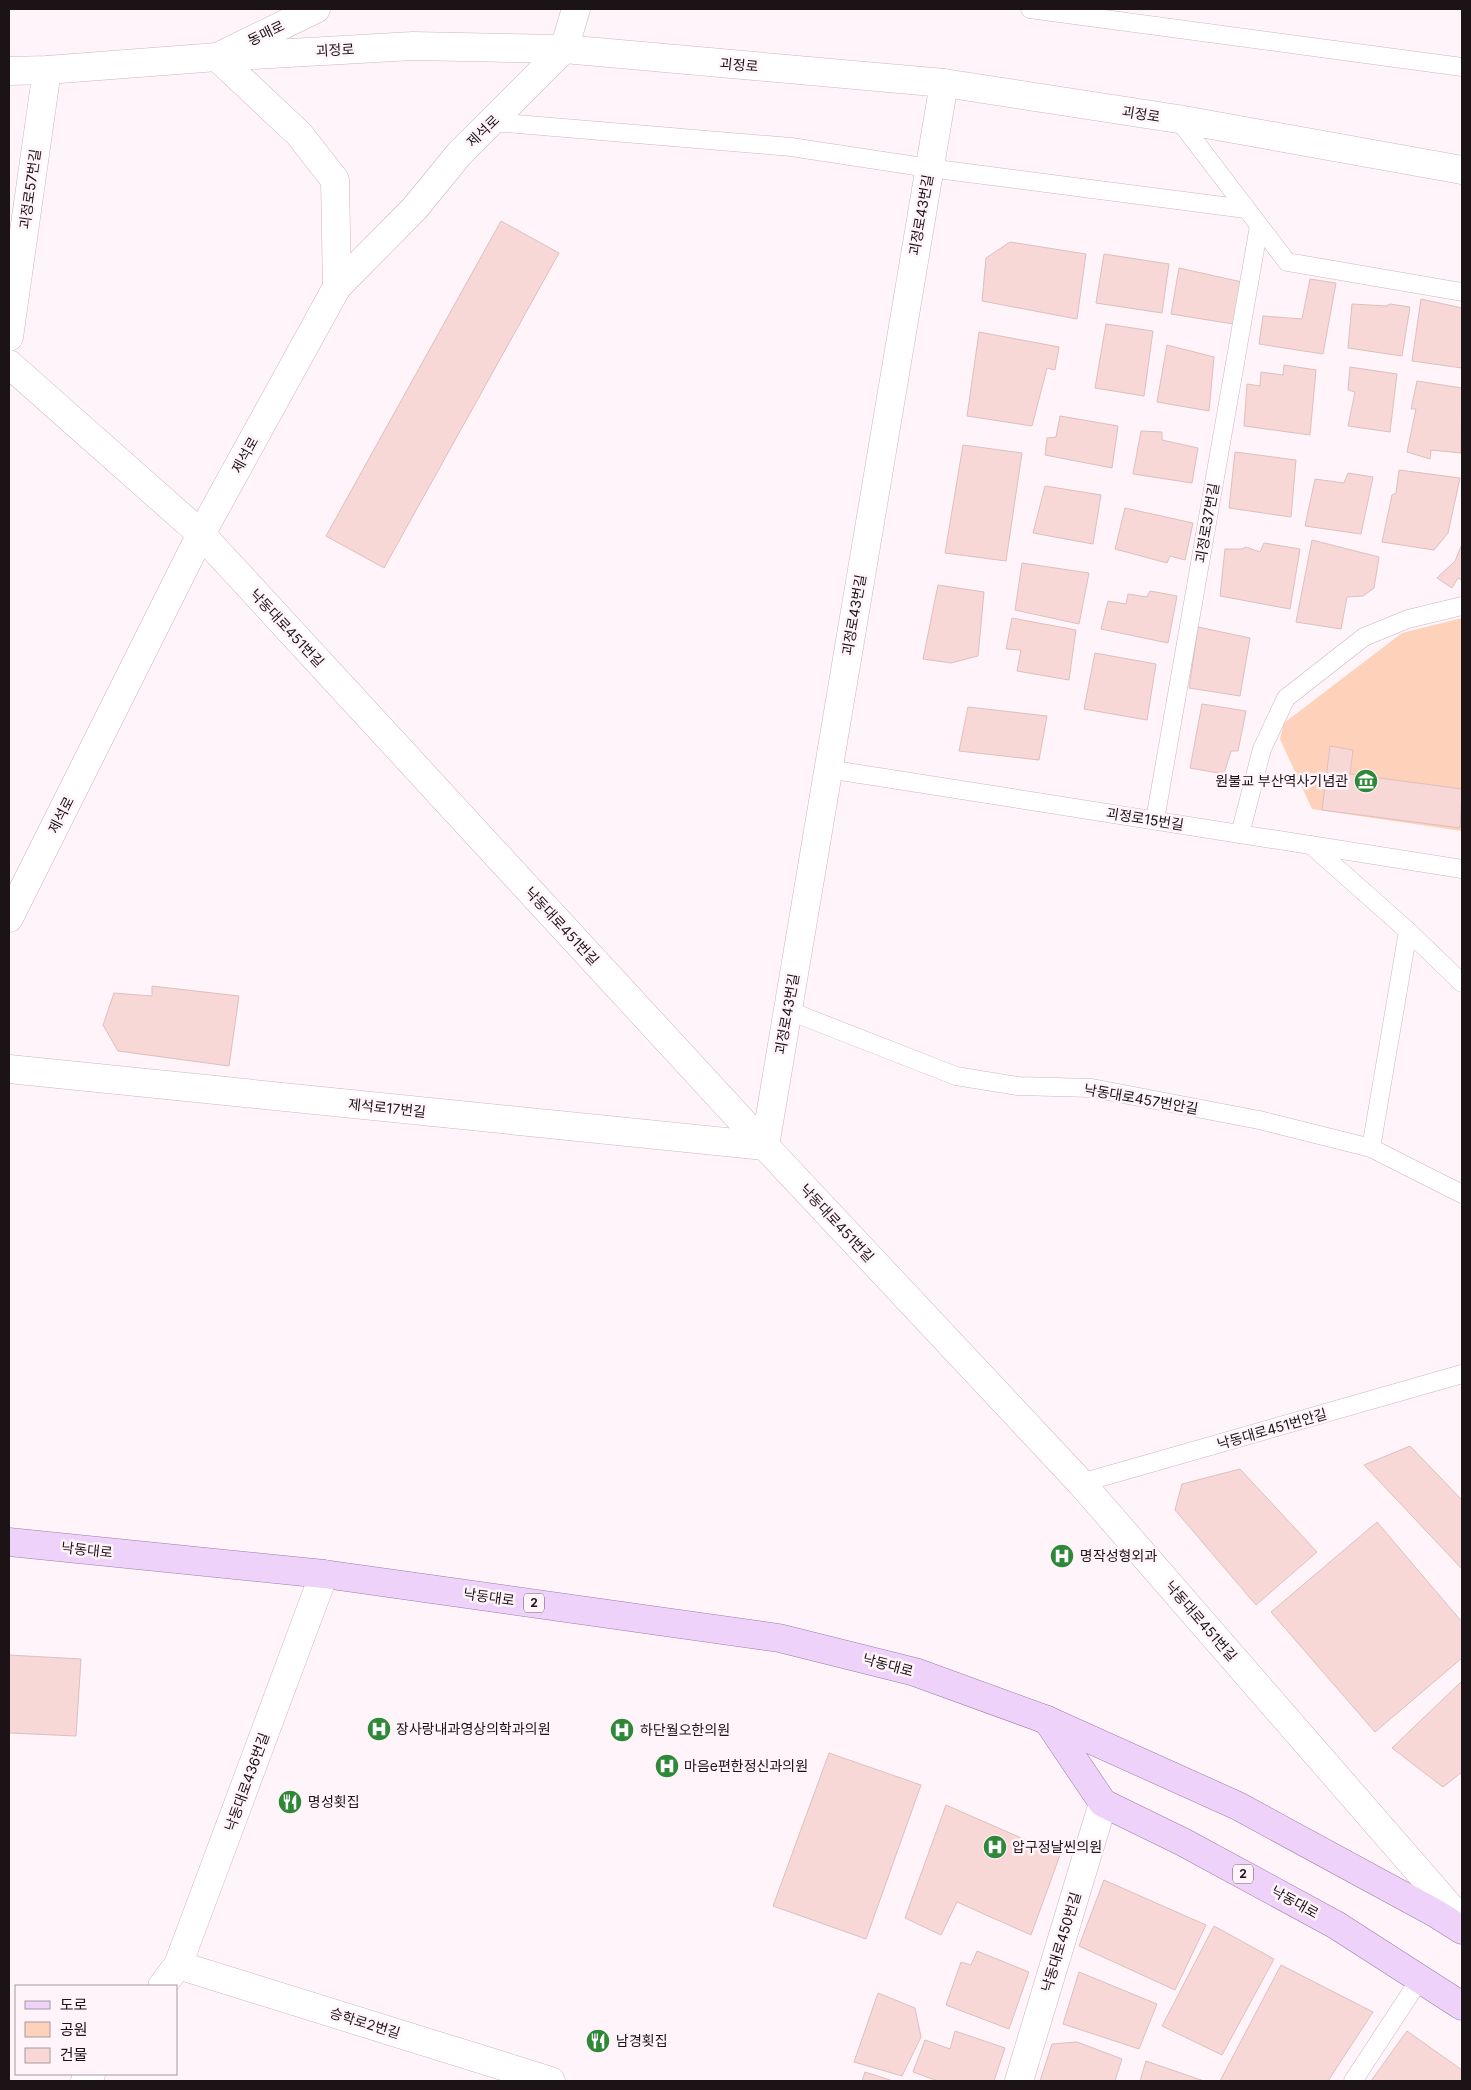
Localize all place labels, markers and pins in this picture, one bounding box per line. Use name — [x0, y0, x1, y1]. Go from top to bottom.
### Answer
museum icon: 원불교 부산역사기념관 — [1353, 768, 1379, 794]
place label: 원불교 부산역사기념관 — [1215, 772, 1348, 789]
hospital icon: 명작성형외과 — [1049, 1543, 1075, 1569]
place label: 명작성형외과 — [1080, 1547, 1157, 1564]
hospital icon: 장사랑내과영상의학과의원 — [366, 1716, 392, 1742]
hospital icon: 하단월오한의원 — [609, 1717, 635, 1743]
place label: 장사랑내과영상의학과의원 — [396, 1720, 551, 1737]
place label: 하단월오한의원 — [640, 1721, 730, 1738]
hospital icon: 마음e편한정신과의원 — [654, 1753, 680, 1779]
place label: 마음e편한정신과의원 — [684, 1757, 808, 1774]
restaurant icon: 명성횟집 — [277, 1789, 303, 1815]
place label: 명성횟집 — [308, 1793, 360, 1810]
hospital icon: 압구정날씬의원 — [982, 1834, 1008, 1860]
place label: 압구정날씬의원 — [1012, 1838, 1102, 1855]
restaurant icon: 남경횟집 — [585, 2028, 611, 2054]
place label: 남경횟집 — [616, 2032, 668, 2049]

